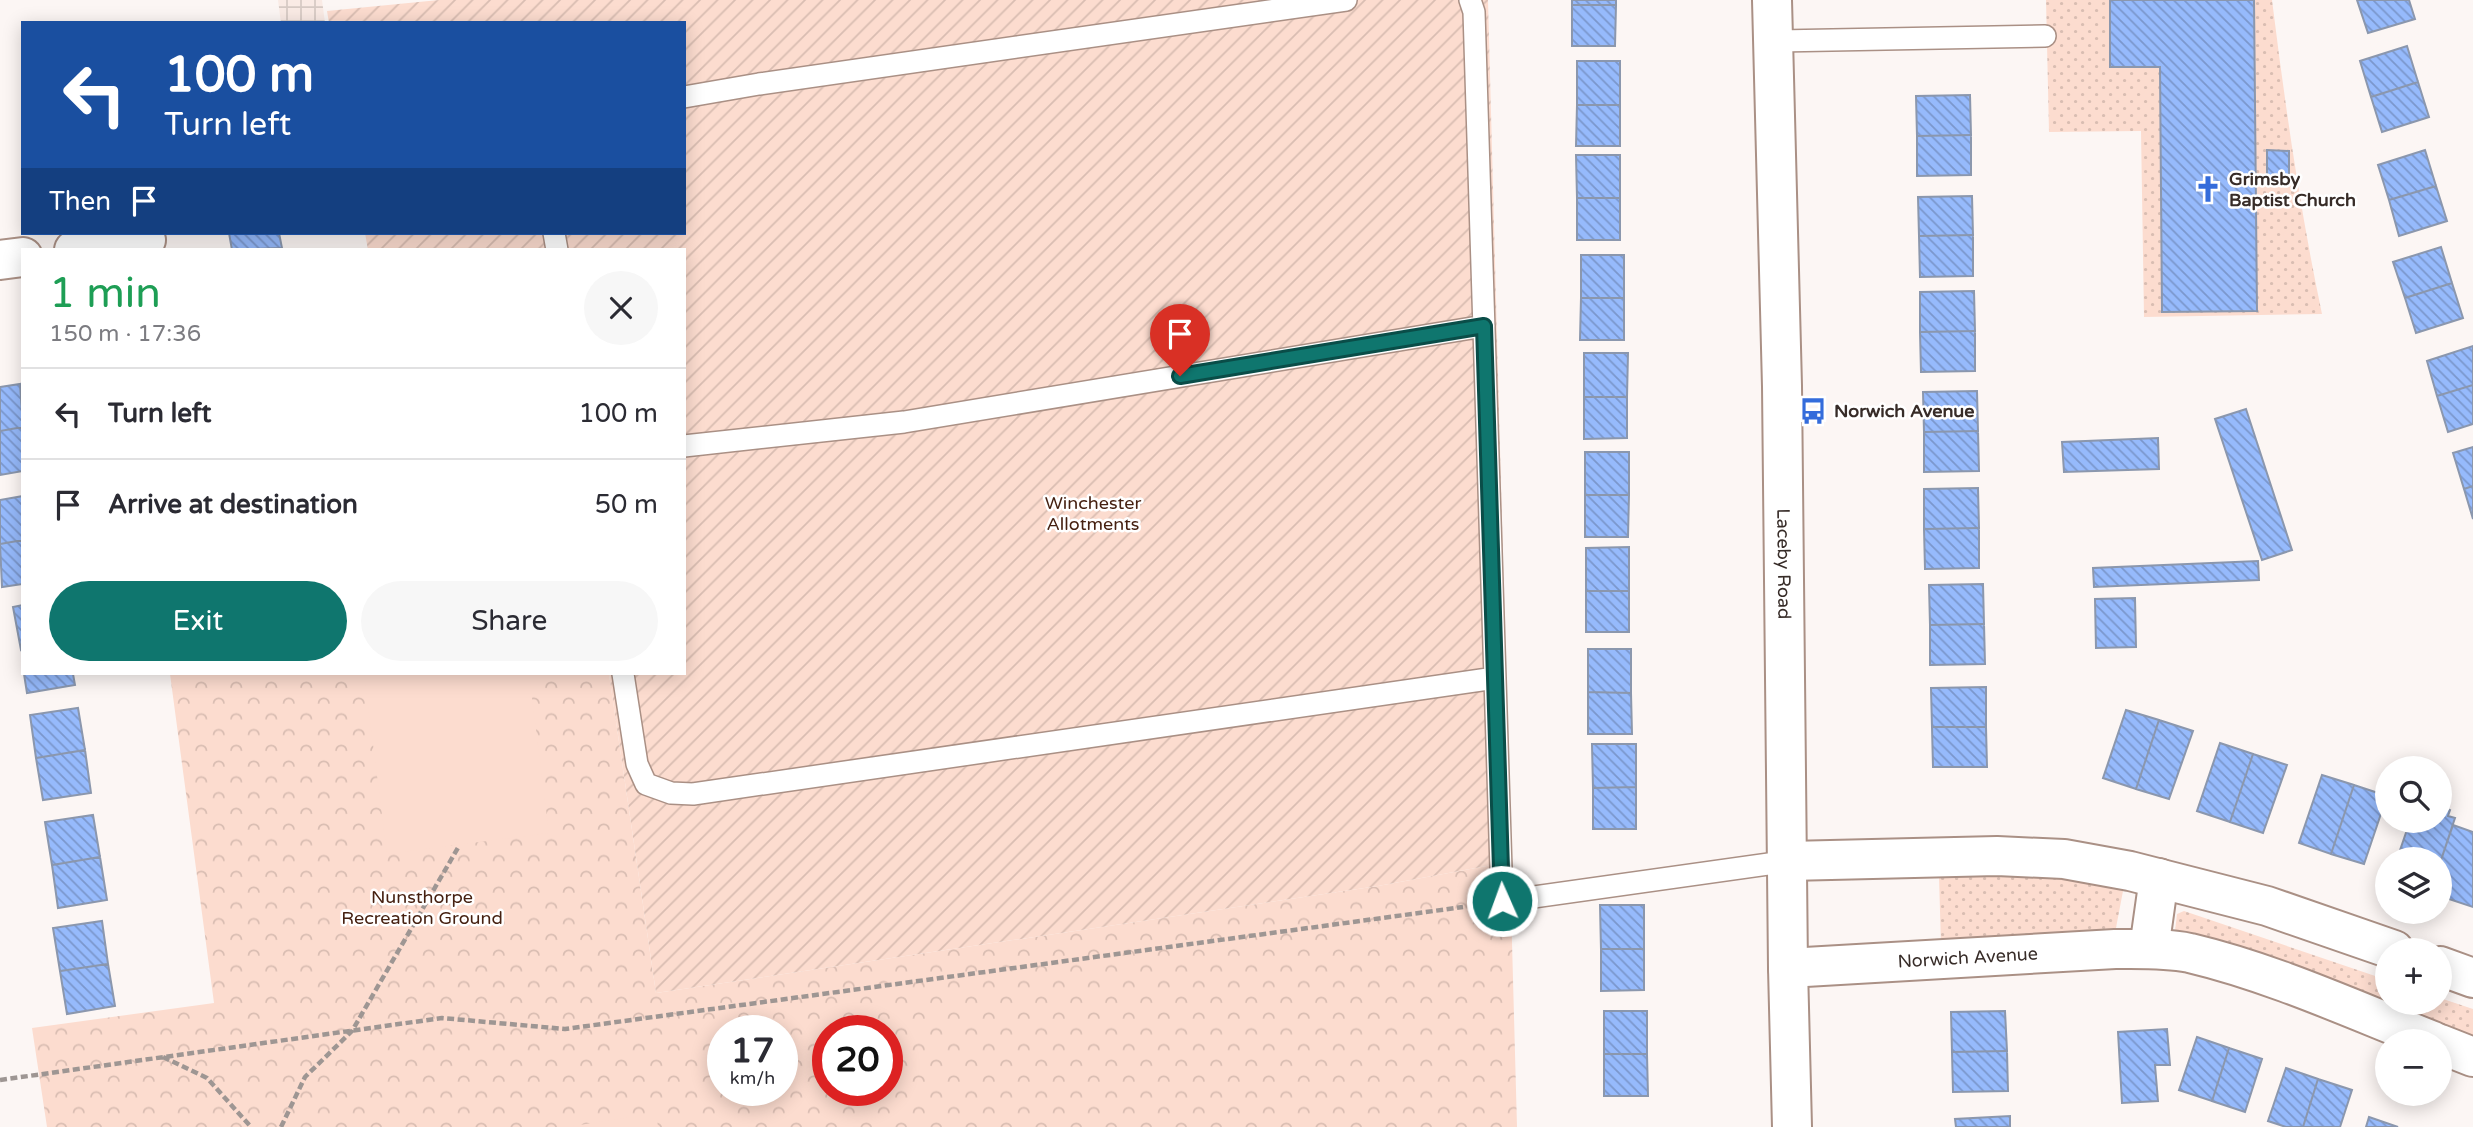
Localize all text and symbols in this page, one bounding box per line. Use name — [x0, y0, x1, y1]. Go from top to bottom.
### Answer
text: 100 m — [164, 46, 314, 105]
icon: left — [49, 49, 140, 140]
text: Turn left — [164, 106, 291, 144]
place label: Grimsby Baptist Church — [2229, 168, 2356, 211]
church icon: Grimsby Baptist Church — [2193, 174, 2223, 204]
icon: arrive — [125, 182, 163, 220]
text: Then — [49, 186, 111, 217]
text: 1 min — [49, 268, 161, 319]
button: close — [584, 271, 658, 345]
pin — [1150, 304, 1210, 376]
icon: arrive — [1161, 315, 1199, 353]
text: 150 m · 17:36 — [49, 320, 201, 348]
icon: left — [49, 395, 87, 433]
bus stop icon: Norwich Avenue — [1798, 396, 1828, 426]
text: Turn left — [108, 398, 211, 429]
text: 100 m — [578, 398, 658, 429]
place label: Norwich Avenue — [1834, 400, 1974, 422]
icon: arrive — [49, 486, 87, 524]
text: Arrive at destination — [108, 489, 358, 520]
text: 50 m — [595, 489, 658, 520]
park label: Winchester Allotments — [1045, 492, 1141, 535]
street label: Laceby Road — [1772, 508, 1795, 620]
button: Exit — [49, 581, 347, 661]
button: Share — [361, 581, 658, 661]
map controls — [2375, 756, 2452, 1106]
button: search — [2375, 756, 2452, 833]
button: layers — [2375, 847, 2452, 924]
position arrow — [1465, 864, 1539, 938]
park label: Nunsthorpe Recreation Ground — [341, 886, 503, 929]
button: + — [2375, 938, 2452, 1015]
street label: Norwich Avenue — [1897, 943, 2038, 973]
speed limit sign: 20 — [812, 1015, 903, 1106]
button: − — [2375, 1029, 2452, 1106]
text: 17 — [731, 1030, 774, 1072]
text: km/h — [730, 1067, 775, 1089]

